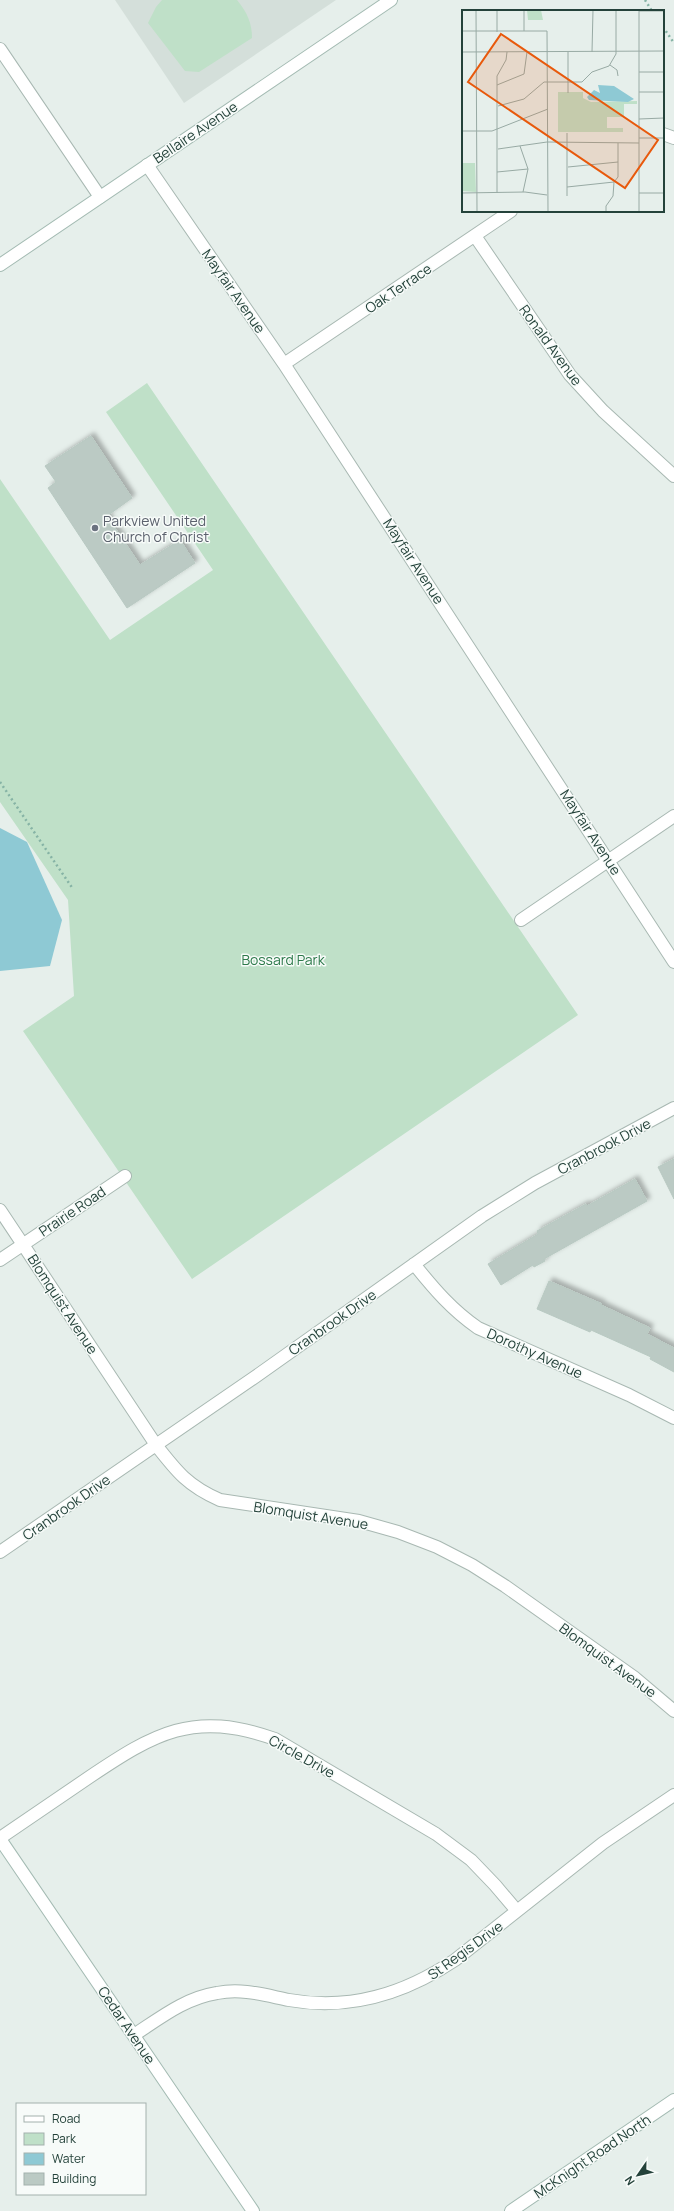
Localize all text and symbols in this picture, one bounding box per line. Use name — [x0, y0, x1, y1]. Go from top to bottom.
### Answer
inset map — [462, 10, 664, 212]
street label: Bellaire Avenue — [149, 97, 241, 167]
street label: Mayfair Avenue — [198, 245, 270, 337]
street label: Oak Terrace — [361, 259, 435, 317]
street label: Ronald Avenue — [515, 301, 587, 389]
place label: Parkview United Church of Christ — [103, 511, 209, 546]
street label: Mayfair Avenue — [379, 514, 449, 608]
marker: Parkview United Church of Christ — [90, 523, 100, 533]
street label: Mayfair Avenue — [556, 785, 626, 879]
park label: Bossard Park — [241, 950, 326, 969]
street label: Cranbrook Drive — [554, 1113, 654, 1179]
street label: Prairie Road — [35, 1182, 109, 1240]
street label: Blomquist Avenue — [24, 1250, 102, 1358]
street label: Cranbrook Drive — [284, 1285, 380, 1359]
street label: Dorothy Avenue — [484, 1323, 586, 1383]
street label: Cranbrook Drive — [18, 1470, 114, 1544]
street label: Blomquist Avenue — [252, 1497, 370, 1533]
street label: Blomquist Avenue — [556, 1618, 660, 1702]
street label: Circle Drive — [266, 1730, 338, 1782]
street label: St Regis Drive — [424, 1916, 506, 1984]
street label: Cedar Avenue — [94, 1982, 160, 2068]
legend — [16, 2103, 146, 2195]
text: Road — [52, 2110, 80, 2127]
street label: McKnight Road North — [530, 2111, 654, 2201]
text: Park — [52, 2130, 77, 2147]
text: Water — [52, 2150, 86, 2167]
north arrow — [618, 2155, 658, 2195]
text: Building — [52, 2170, 96, 2187]

